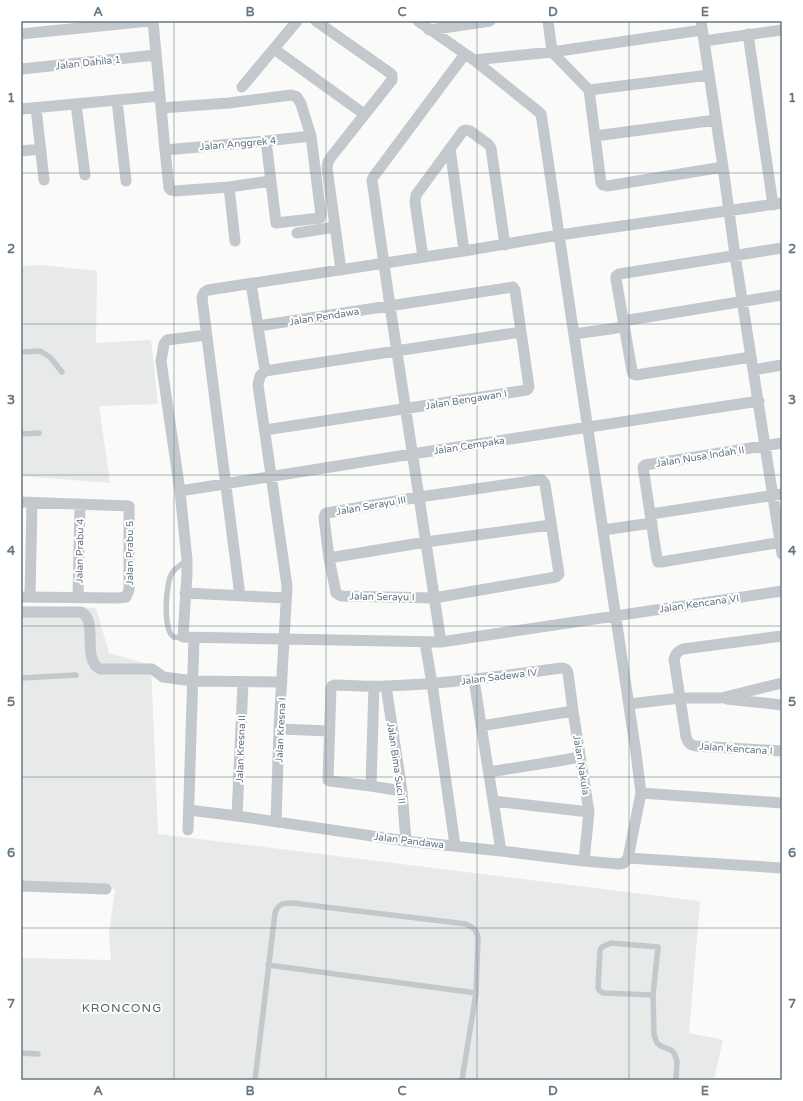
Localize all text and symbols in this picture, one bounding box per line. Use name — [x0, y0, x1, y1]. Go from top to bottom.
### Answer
text: A — [93, 4, 103, 20]
text: B — [245, 4, 255, 20]
text: C — [397, 4, 407, 20]
text: D — [548, 4, 558, 20]
text: E — [701, 4, 709, 20]
street label: Jalan Dahila 1 — [55, 54, 121, 72]
text: 1 — [7, 90, 15, 106]
text: 1 — [788, 90, 796, 106]
street label: Jalan Anggrek 4 — [199, 135, 277, 153]
text: 2 — [7, 241, 15, 257]
text: 2 — [788, 241, 796, 257]
street label: Jalan Pendawa — [288, 306, 360, 328]
street label: Jalan Bengawan I — [424, 388, 508, 412]
text: 3 — [7, 392, 15, 408]
text: 3 — [788, 392, 796, 408]
street label: Jalan Cempaka — [433, 434, 505, 458]
street label: Jalan Nusa Indah II — [655, 444, 745, 470]
street label: Jalan Serayu III — [335, 494, 407, 518]
street label: Jalan Prabu 4 — [73, 519, 87, 583]
street label: Jalan Prabu 5 — [124, 521, 136, 585]
text: 4 — [7, 543, 16, 559]
text: 4 — [788, 543, 797, 559]
street label: Jalan Serayu I — [349, 590, 415, 604]
street label: Jalan Kencana VI — [658, 592, 740, 616]
street label: Jalan Sadewa IV — [460, 666, 538, 688]
text: 5 — [7, 694, 15, 710]
text: 5 — [788, 694, 796, 710]
street label: Jalan Kresna I — [273, 697, 289, 763]
street label: Jalan Kresna II — [234, 715, 248, 783]
street label: Jalan Bima Suci II — [384, 722, 408, 805]
street label: Jalan Nakula — [570, 734, 592, 796]
street label: Jalan Kencana I — [699, 740, 773, 758]
street label: Jalan Pandawa — [373, 831, 445, 851]
text: 6 — [7, 845, 15, 861]
text: 6 — [788, 845, 796, 861]
text: 7 — [7, 996, 15, 1012]
text: 7 — [788, 996, 796, 1012]
district label: KRONCONG — [82, 1001, 162, 1015]
text: A — [93, 1083, 103, 1099]
text: B — [245, 1083, 255, 1099]
text: C — [397, 1083, 407, 1099]
text: D — [548, 1083, 558, 1099]
text: E — [701, 1083, 709, 1099]

